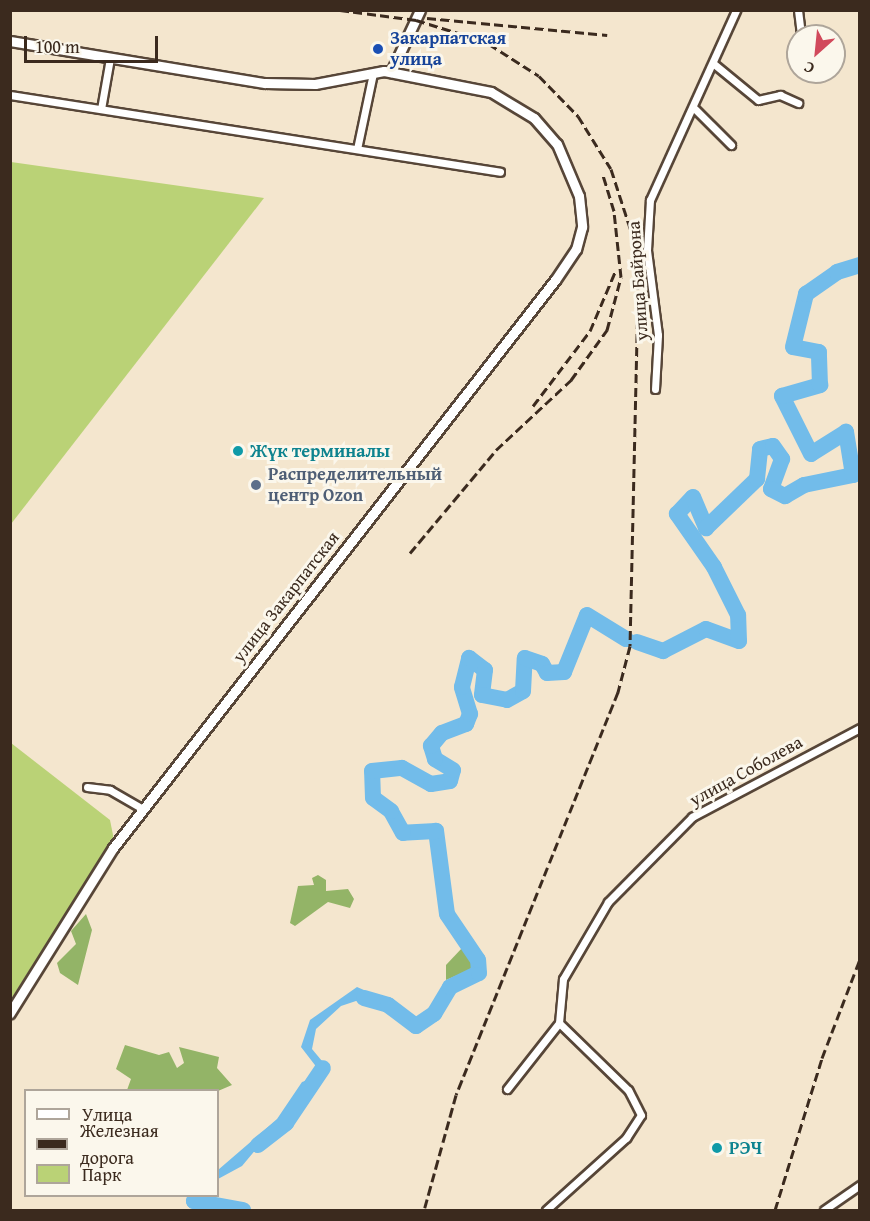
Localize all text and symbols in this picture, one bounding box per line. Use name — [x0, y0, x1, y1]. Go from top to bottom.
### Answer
scale bar — [27, 24, 160, 62]
north arrow — [786, 24, 846, 84]
place label: Закарпатская улица — [390, 28, 506, 70]
text: 100 m — [35, 33, 80, 60]
marker: Закарпатская улица — [371, 42, 385, 56]
text: С — [799, 56, 818, 81]
street label: улица Байрона — [623, 220, 653, 342]
place label: Жүк терминалы — [250, 440, 390, 462]
marker: Жүк терминалы — [231, 444, 245, 458]
place label: Распределительный центр Ozon — [268, 464, 442, 506]
marker: Распределительный центр Ozon — [249, 478, 263, 492]
street label: улица Закарпатская — [228, 527, 344, 667]
street label: улица Соболева — [686, 731, 806, 811]
legend — [24, 1089, 219, 1197]
text: Улица — [82, 1101, 132, 1128]
text: Железная дорога — [80, 1117, 159, 1171]
place label: РЭЧ — [729, 1137, 762, 1159]
marker: РЭЧ — [710, 1141, 724, 1155]
text: Парк — [82, 1161, 121, 1188]

